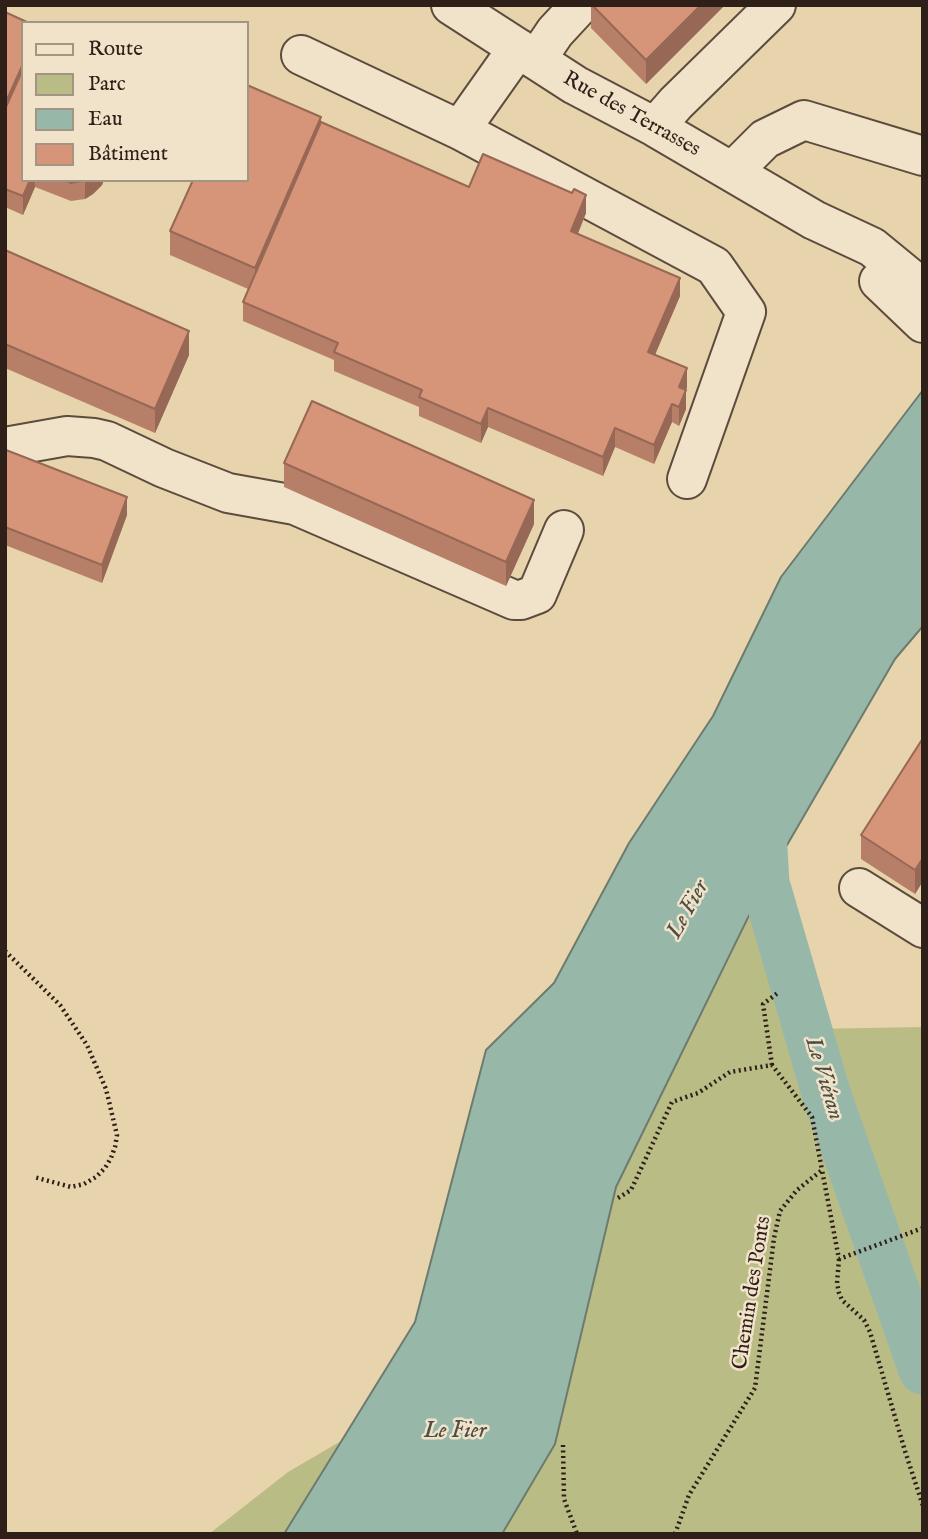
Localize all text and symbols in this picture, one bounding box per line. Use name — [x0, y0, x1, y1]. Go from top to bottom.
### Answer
legend — [21, 21, 248, 182]
text: Route — [88, 36, 143, 63]
street label: Rue des Terrasses — [558, 67, 704, 163]
text: Parc — [88, 71, 126, 98]
text: Eau — [88, 106, 123, 133]
text: Bâtiment — [88, 141, 168, 168]
water label: Le Fier — [662, 876, 716, 944]
water label: Le Viéran — [797, 1034, 849, 1124]
street label: Chemin des Ponts — [728, 1215, 778, 1371]
water label: Le Fier — [424, 1418, 486, 1446]

